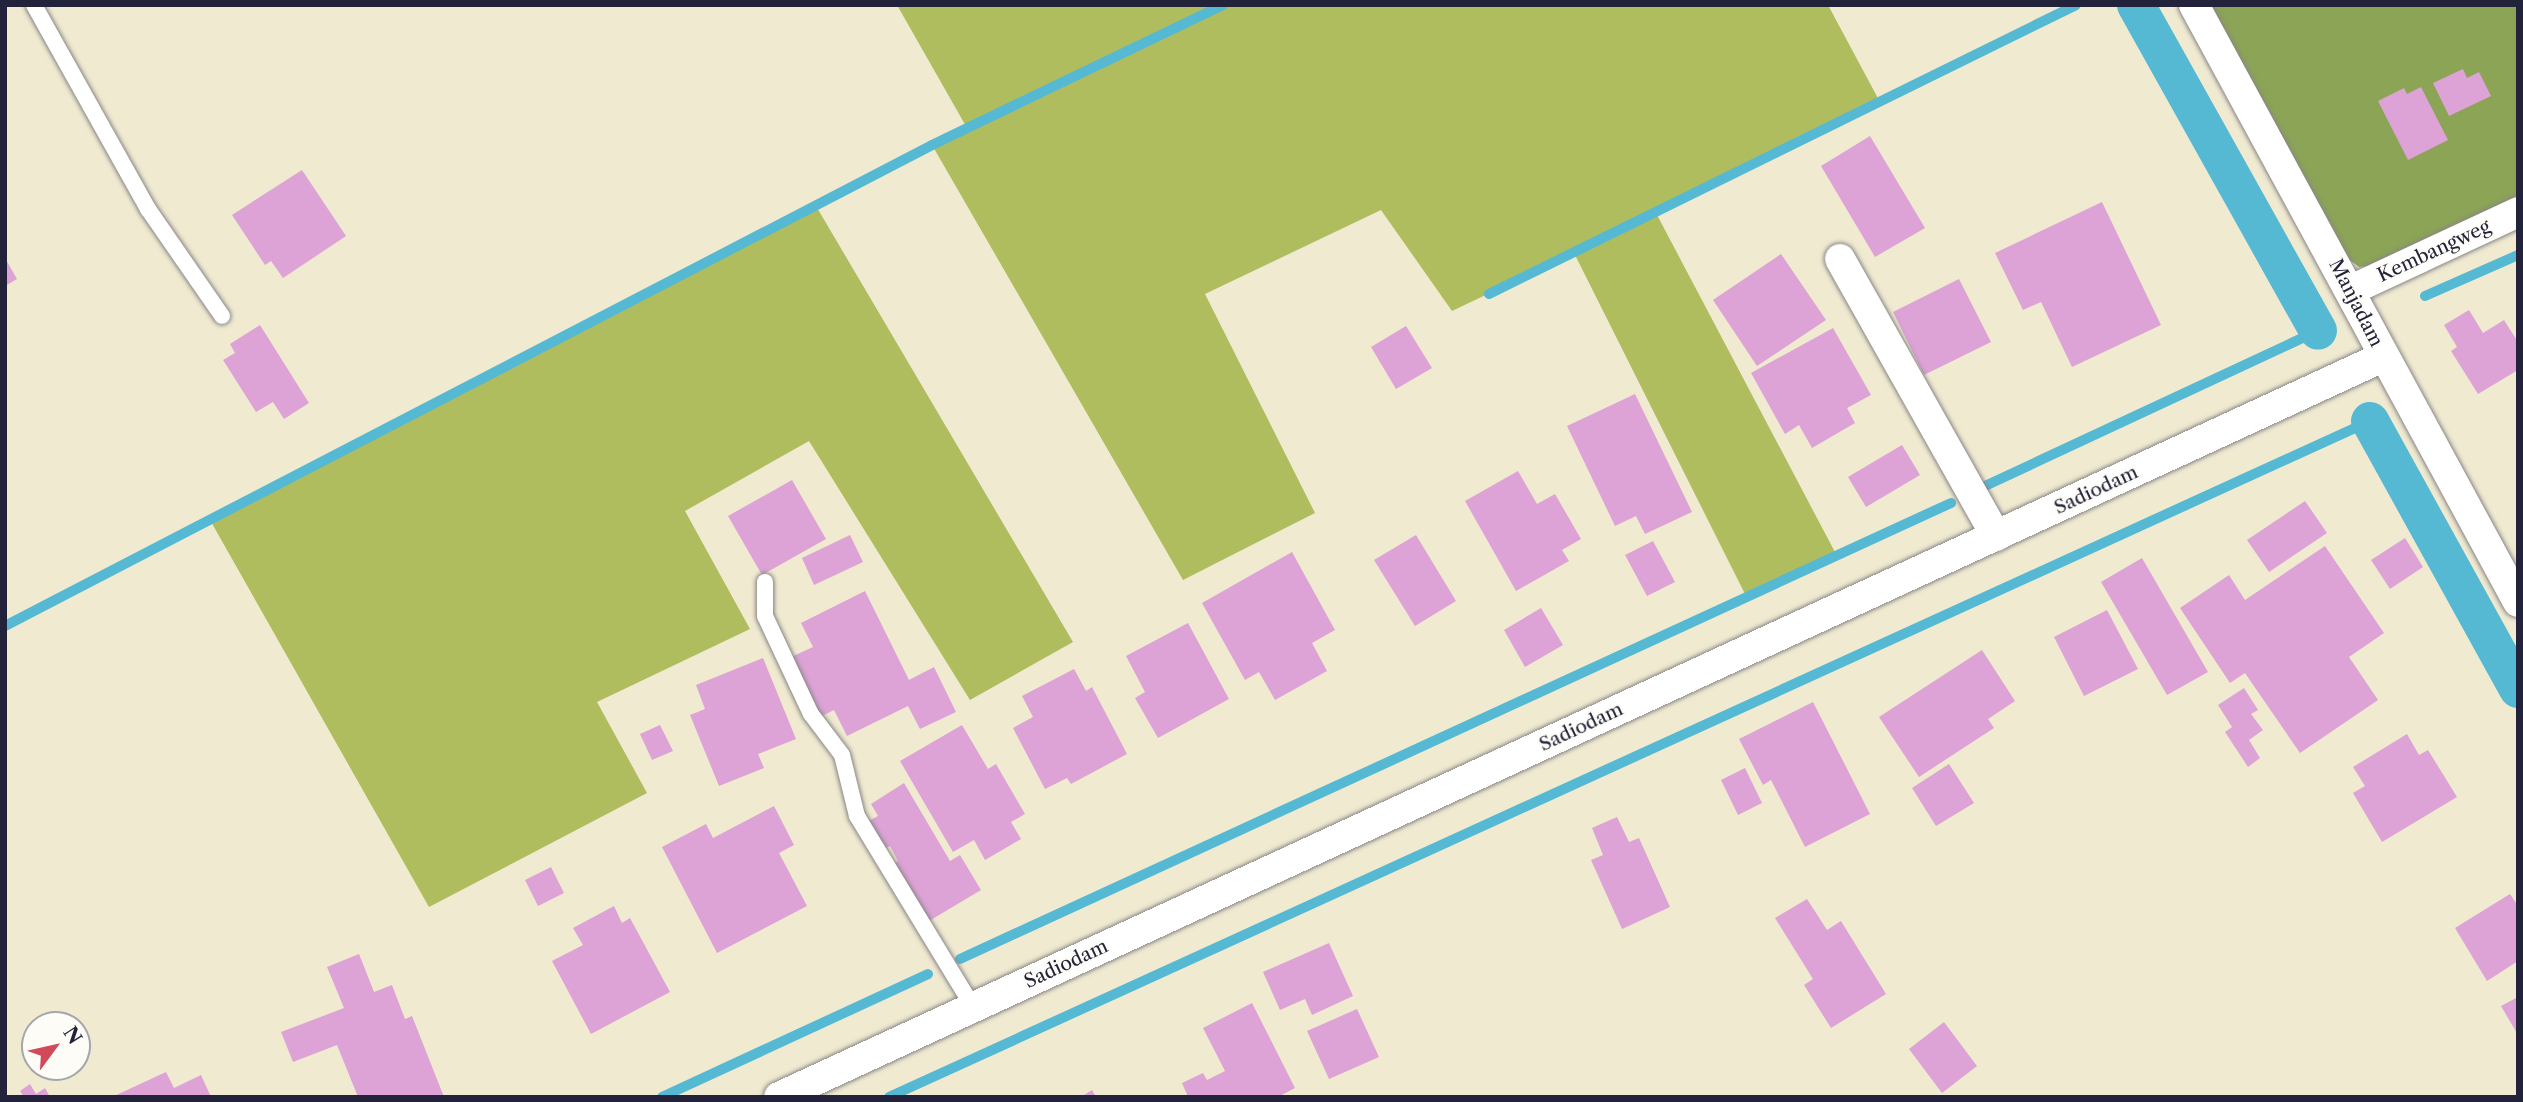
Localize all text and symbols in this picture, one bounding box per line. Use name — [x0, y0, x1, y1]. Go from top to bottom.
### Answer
street label: Kembangweg — [2374, 215, 2494, 287]
street label: Manjadam — [2324, 255, 2388, 351]
street label: Sadiodam — [2051, 461, 2141, 519]
street label: Sadiodam — [1536, 698, 1626, 756]
street label: Sadiodam — [1021, 935, 1111, 993]
north arrow — [21, 1011, 91, 1081]
text: N — [58, 1022, 86, 1049]

